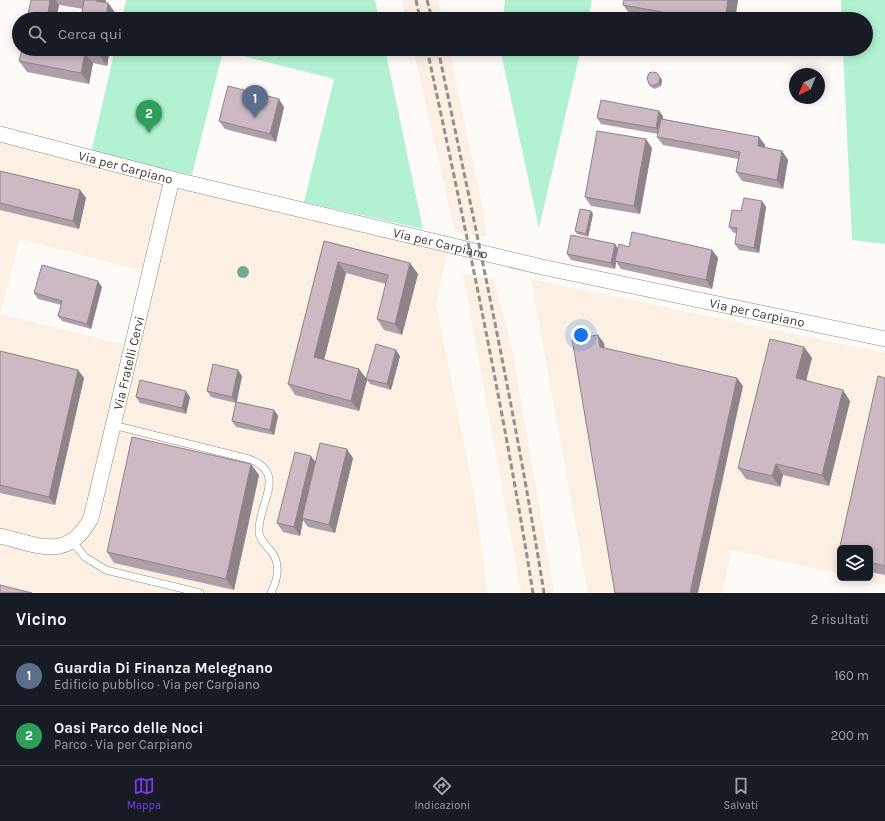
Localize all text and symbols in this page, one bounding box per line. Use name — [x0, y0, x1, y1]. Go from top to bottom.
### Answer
search box — [12, 12, 873, 56]
icon: search — [26, 23, 48, 45]
text: Cerca qui — [58, 25, 122, 43]
north arrow — [789, 68, 825, 104]
pin: 1 — [242, 85, 268, 118]
pin: 2 — [136, 100, 162, 133]
street label: Via per Carpiano — [77, 147, 175, 186]
street label: Via per Carpiano — [392, 224, 490, 261]
street label: Via per Carpiano — [708, 295, 806, 329]
street label: Via Fratelli Cervi — [110, 315, 146, 411]
your location — [571, 325, 591, 345]
map controls — [837, 545, 873, 581]
button: layers — [837, 545, 873, 581]
text: Vicino — [16, 609, 67, 629]
text: 2 risultati — [811, 612, 869, 627]
text: Guardia Di Finanza Melegnano — [54, 659, 273, 677]
text: 1 — [27, 668, 31, 683]
text: 160 m — [834, 668, 869, 683]
text: Edificio pubblico · Via per Carpiano — [54, 677, 260, 692]
text: Oasi Parco delle Noci — [54, 719, 203, 737]
text: 2 — [25, 728, 33, 743]
text: 200 m — [831, 728, 869, 743]
text: Parco · Via per Carpiano — [54, 737, 192, 752]
tab: Mappa — [127, 775, 161, 812]
tab: Indicazioni — [414, 775, 470, 812]
tab: Salvati — [723, 775, 758, 812]

